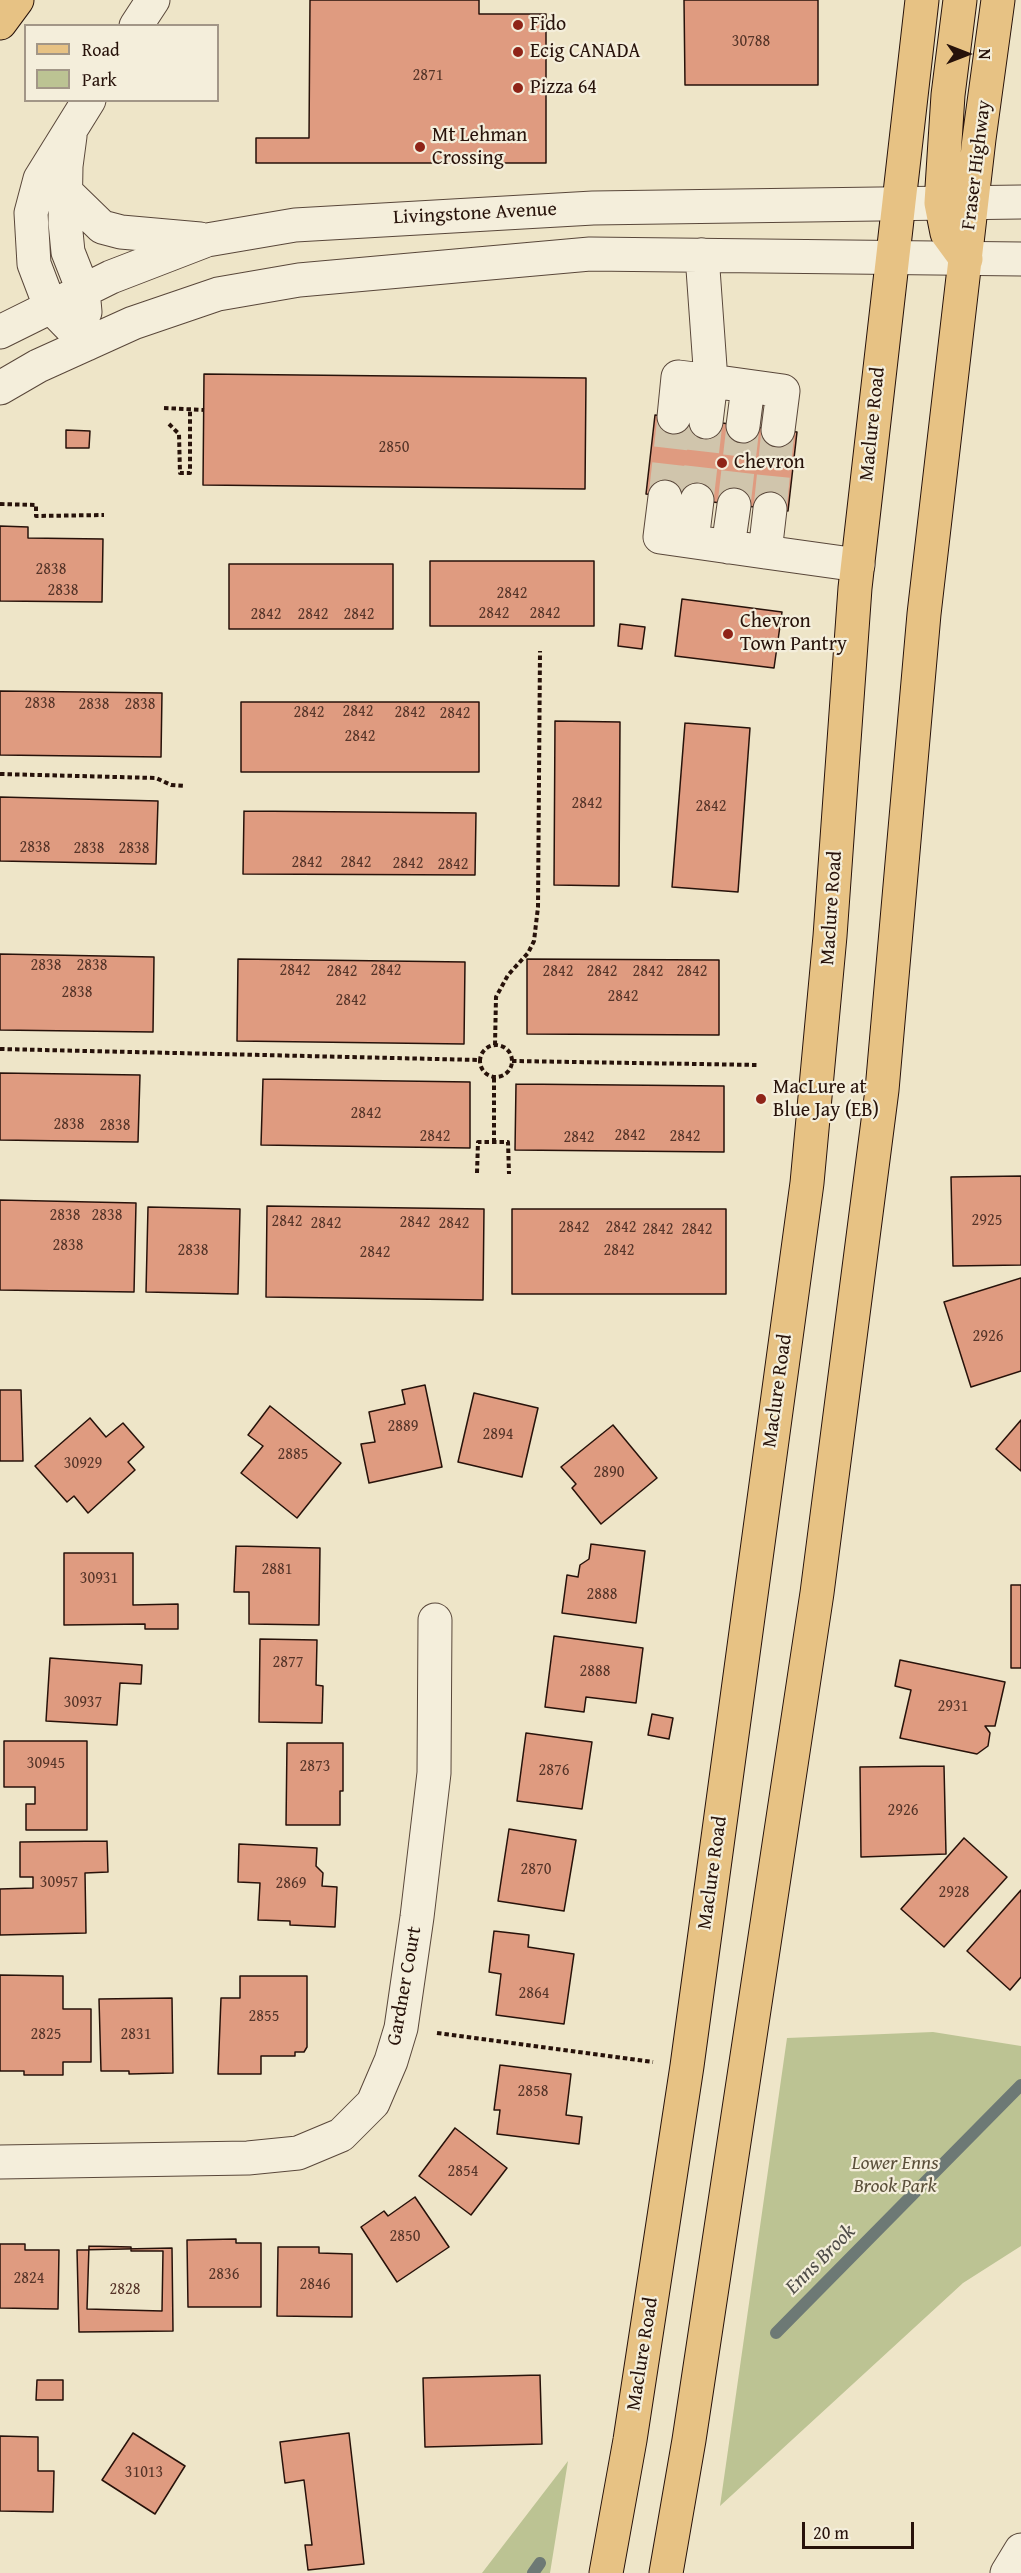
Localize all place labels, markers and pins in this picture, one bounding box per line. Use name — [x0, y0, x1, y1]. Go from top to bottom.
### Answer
place label: Fido — [530, 13, 566, 37]
marker: Fido — [511, 18, 525, 32]
place label: Ecig CANADA — [530, 40, 640, 64]
marker: Ecig CANADA — [511, 45, 525, 59]
place label: Pizza 64 — [530, 76, 597, 100]
marker: Pizza 64 — [511, 81, 525, 95]
place label: Mt Lehman Crossing — [432, 124, 527, 171]
marker: Mt Lehman Crossing — [413, 140, 427, 154]
place label: Chevron — [734, 451, 805, 475]
marker: Chevron — [715, 456, 729, 470]
place label: Chevron Town Pantry — [740, 610, 847, 657]
marker: Chevron Town Pantry — [721, 627, 735, 641]
place label: MacLure at Blue Jay (EB) — [773, 1076, 879, 1123]
marker: MacLure at Blue Jay (EB) — [754, 1092, 768, 1106]

